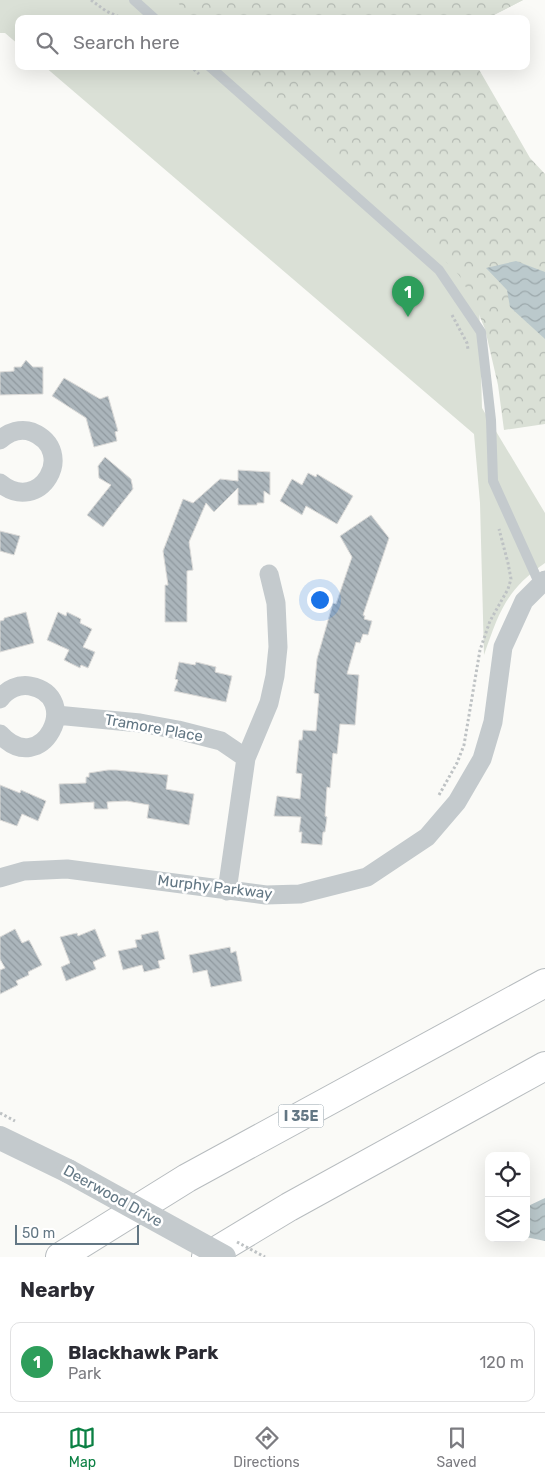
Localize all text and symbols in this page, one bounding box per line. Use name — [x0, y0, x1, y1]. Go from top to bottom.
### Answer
search box — [15, 15, 530, 70]
icon: search — [33, 29, 61, 57]
text: Search here — [73, 31, 180, 54]
pin: 1 — [392, 276, 424, 317]
your location — [307, 587, 333, 613]
street label: Tramore Place — [104, 711, 204, 745]
street label: Murphy Parkway — [157, 871, 273, 903]
road number: I 35E — [278, 1104, 324, 1128]
map controls — [485, 1152, 530, 1242]
button: locate — [485, 1152, 530, 1197]
street label: Deerwood Drive — [60, 1161, 166, 1231]
button: layers — [485, 1197, 530, 1242]
scale bar — [15, 1222, 139, 1245]
text: 50 m — [22, 1225, 55, 1242]
text: Nearby — [20, 1277, 95, 1302]
text: Blackhawk Park — [68, 1341, 218, 1364]
text: 1 — [33, 1353, 41, 1372]
text: 120 m — [479, 1353, 524, 1372]
text: Park — [68, 1364, 101, 1383]
tab: Map — [68, 1424, 96, 1471]
tab: Directions — [233, 1424, 300, 1471]
tab: Saved — [437, 1424, 477, 1471]

